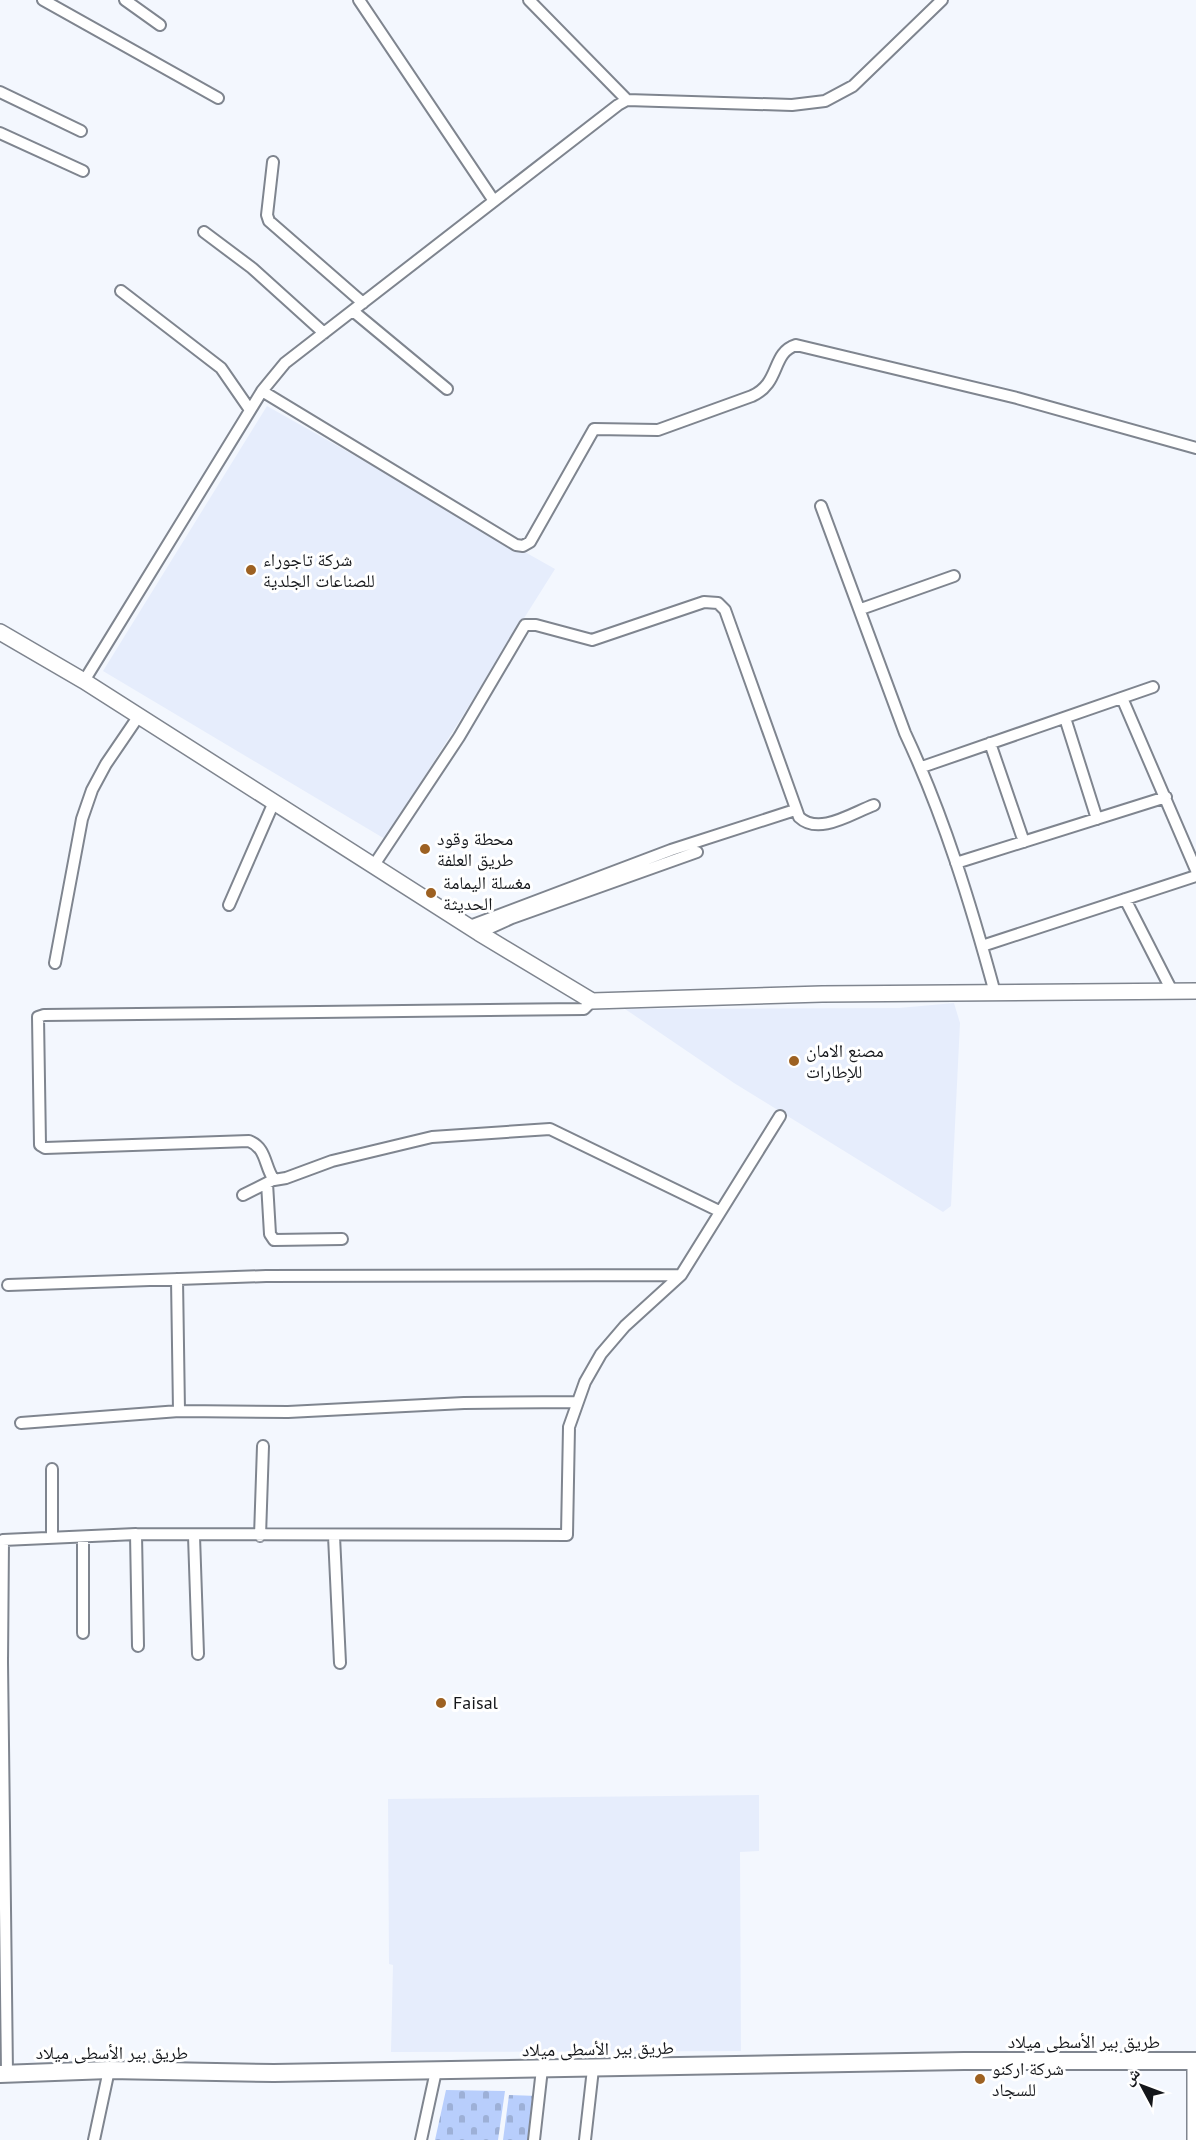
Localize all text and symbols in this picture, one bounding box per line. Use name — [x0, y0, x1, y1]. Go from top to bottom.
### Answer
place label: شركة تاجوراء للصناعات الجلدية — [263, 548, 375, 592]
marker: شركة تاجوراء للصناعات الجلدية — [244, 563, 258, 577]
place label: محطة وقود طريق العلفة — [437, 827, 514, 871]
marker: محطة وقود طريق العلفة — [418, 842, 432, 856]
place label: مغسلة اليمامة الحديثة — [443, 871, 531, 915]
marker: مغسلة اليمامة الحديثة — [424, 886, 438, 900]
place label: مصنع الامان للإطارات — [806, 1039, 884, 1083]
marker: مصنع الامان للإطارات — [787, 1054, 801, 1068]
place label: Faisal — [453, 1691, 499, 1714]
marker: Faisal — [434, 1696, 448, 1710]
street label: طريق بير الأسطى ميلاد — [1008, 2030, 1160, 2053]
street label: طريق بير الأسطى ميلاد — [522, 2036, 674, 2061]
street label: طريق بير الأسطى ميلاد — [36, 2041, 188, 2064]
north arrow — [1112, 2056, 1172, 2116]
place label: شركة اركنو للسجاد — [992, 2057, 1064, 2101]
text: ش — [1118, 2063, 1144, 2089]
marker: شركة اركنو للسجاد — [973, 2072, 987, 2086]

